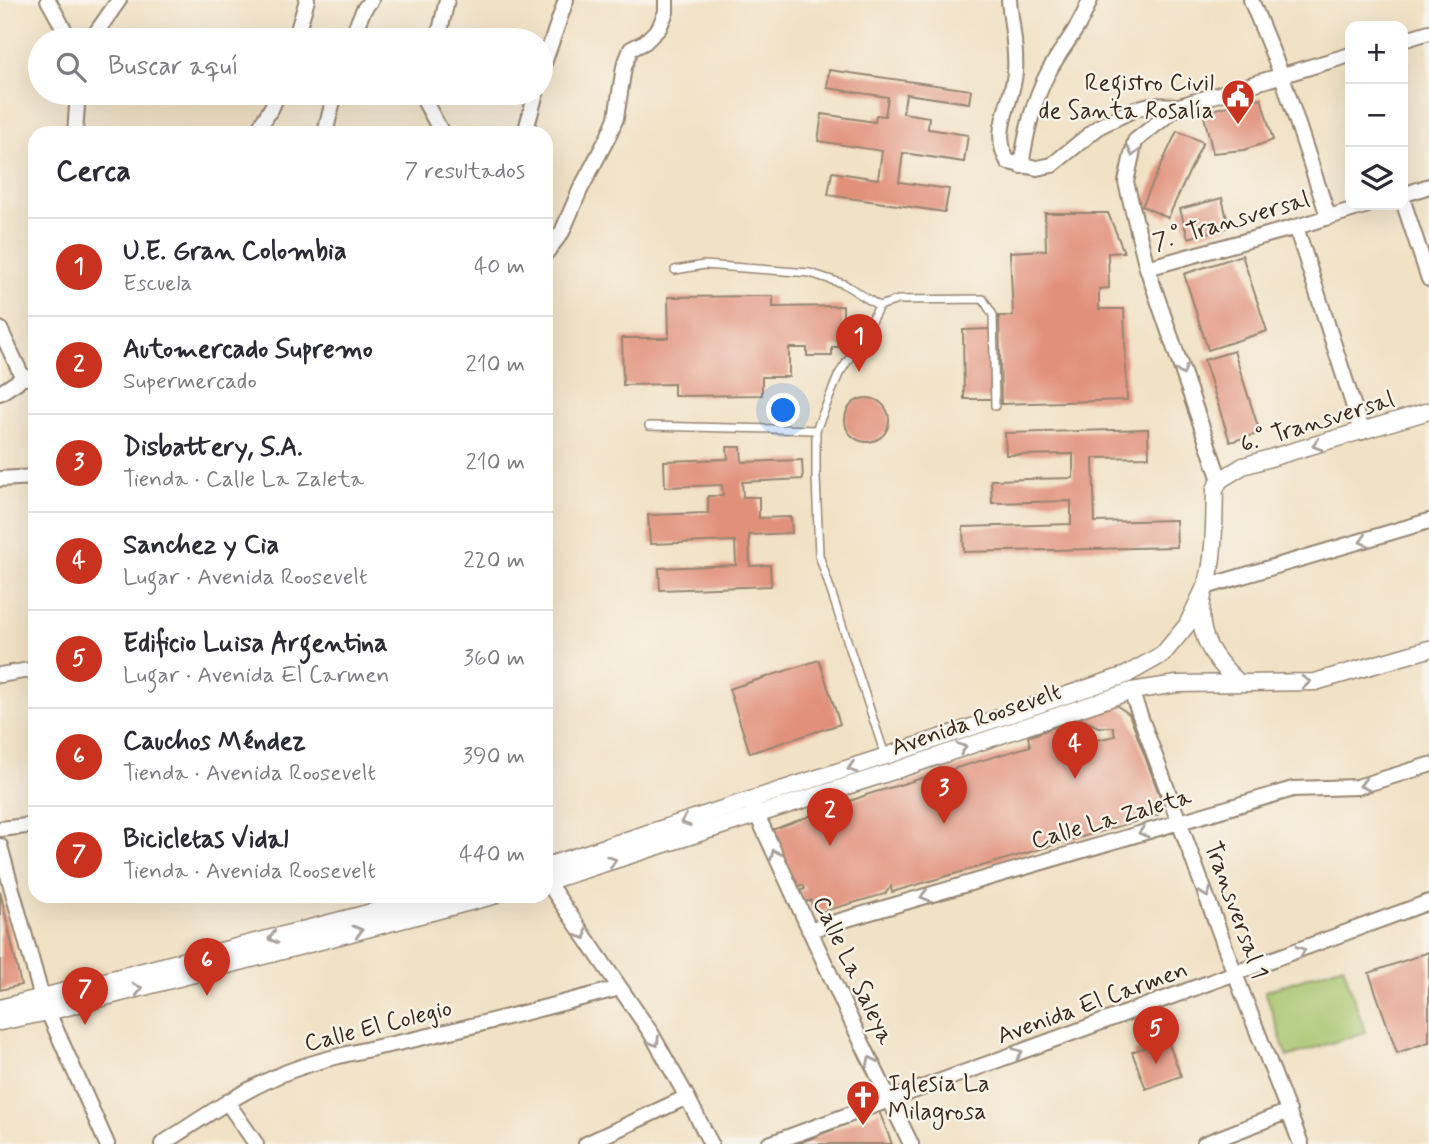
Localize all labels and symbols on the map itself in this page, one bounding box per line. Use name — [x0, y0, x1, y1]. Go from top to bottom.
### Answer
place label: Registro Civil de Santa Rosalía — [1038, 68, 1214, 127]
public building icon: Registro Civil de Santa Rosalía — [1219, 77, 1257, 126]
one-way arrow — [1126, 146, 1141, 158]
street label: 7.° Transversal — [1149, 184, 1314, 259]
pin: 1 — [836, 314, 882, 372]
one-way arrow — [1174, 364, 1188, 376]
street label: 6.° Transversal — [1237, 384, 1398, 461]
your location — [766, 393, 800, 427]
one-way arrow — [1311, 436, 1323, 451]
one-way arrow — [1358, 532, 1370, 547]
one-way arrow — [1301, 675, 1312, 690]
street label: Avenida Roosevelt — [887, 677, 1066, 764]
pin: 4 — [1052, 721, 1098, 779]
one-way arrow — [955, 742, 968, 756]
one-way arrow — [847, 759, 859, 774]
pin: 3 — [921, 766, 967, 824]
one-way arrow — [1358, 776, 1370, 791]
street label: Calle La Zaleta — [1028, 782, 1196, 857]
pin: 2 — [807, 788, 853, 846]
one-way arrow — [680, 813, 692, 827]
one-way arrow — [1137, 824, 1149, 839]
street label: Transversal 1 — [1196, 837, 1275, 984]
one-way arrow — [769, 849, 783, 861]
one-way arrow — [605, 855, 618, 869]
one-way arrow — [1198, 886, 1212, 898]
one-way arrow — [919, 888, 931, 903]
street label: Calle La Saleya — [805, 891, 901, 1050]
one-way arrow — [352, 925, 364, 939]
one-way arrow — [575, 927, 588, 940]
one-way arrow — [267, 930, 279, 944]
pin: 6 — [184, 938, 230, 996]
one-way arrow — [1294, 945, 1306, 959]
street label: Avenida El Carmen — [993, 955, 1192, 1052]
pin: 7 — [62, 967, 108, 1025]
one-way arrow — [131, 982, 143, 997]
street label: Calle El Colegio — [301, 993, 455, 1060]
pin: 5 — [1133, 1006, 1179, 1064]
one-way arrow — [647, 1034, 660, 1047]
one-way arrow — [1011, 1047, 1023, 1061]
one-way arrow — [865, 1056, 879, 1068]
place label: Iglesia La Milagrosa — [888, 1069, 990, 1130]
church icon: Iglesia La Milagrosa — [844, 1078, 882, 1127]

